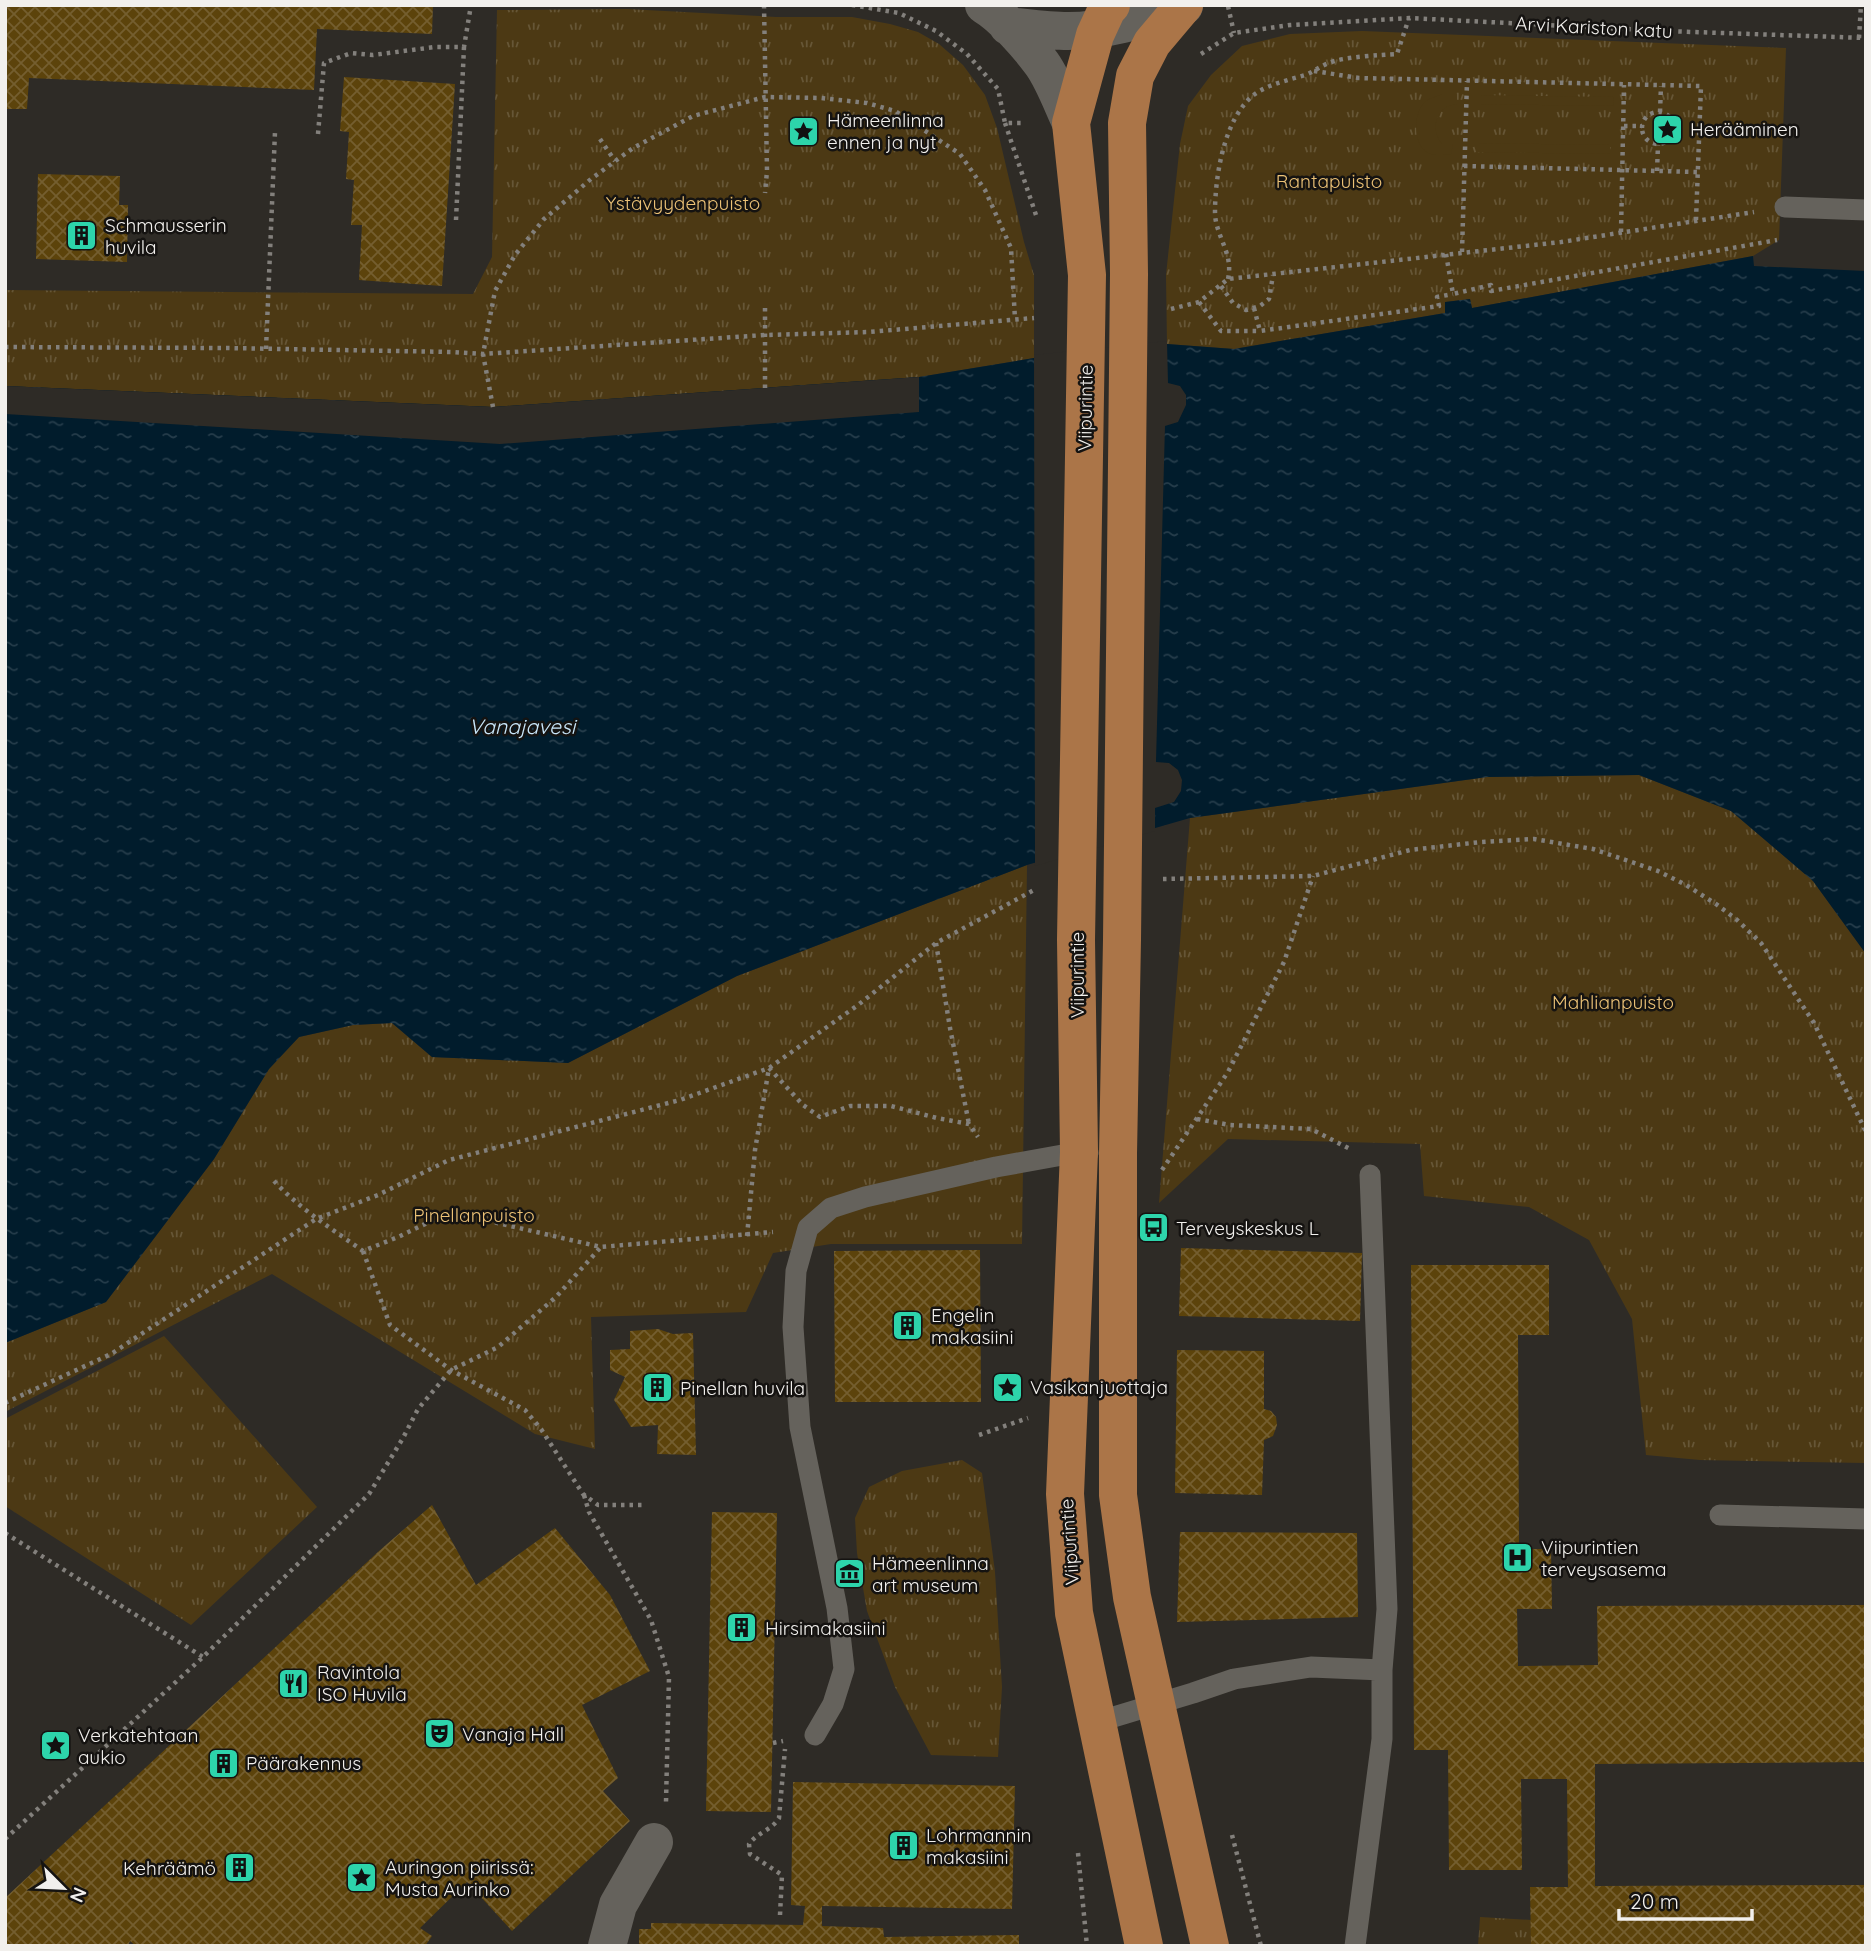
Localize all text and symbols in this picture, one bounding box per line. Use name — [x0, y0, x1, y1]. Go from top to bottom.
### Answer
street label: Arvi Kariston katu — [1515, 11, 1673, 43]
place label: Hämeenlinna ennen ja nyt — [827, 108, 944, 154]
place icon: Herääminen — [1650, 112, 1684, 146]
place icon: Hämeenlinna ennen ja nyt — [787, 114, 821, 148]
place label: Herääminen — [1690, 117, 1799, 141]
park label: Rantapuisto — [1276, 169, 1382, 193]
park label: Ystävyydenpuisto — [606, 191, 760, 215]
place label: Schmausserin huvila — [105, 213, 227, 259]
building icon: Schmausserin huvila — [65, 219, 99, 253]
street label: Viipurintie — [1072, 364, 1098, 452]
water label: Vanajavesi — [469, 713, 578, 739]
street label: Viipurintie — [1065, 932, 1089, 1018]
park label: Mahlianpuisto — [1552, 990, 1674, 1014]
park label: Pinellanpuisto — [413, 1203, 535, 1227]
bus stop icon: Terveyskeskus L — [1136, 1211, 1170, 1245]
place label: Terveyskeskus L — [1176, 1216, 1319, 1240]
place label: Engelin makasiini — [931, 1303, 1014, 1349]
building icon: Engelin makasiini — [891, 1309, 925, 1343]
place icon: Vasikanjuottaja — [990, 1370, 1024, 1404]
building icon: Pinellan huvila — [640, 1371, 674, 1405]
place label: Vasikanjuottaja — [1030, 1375, 1168, 1399]
place label: Pinellan huvila — [680, 1376, 805, 1400]
street label: Viipurintie — [1054, 1498, 1084, 1586]
place label: Viipurintien terveysasema — [1541, 1535, 1667, 1581]
hospital icon: Viipurintien terveysasema — [1501, 1541, 1535, 1575]
place label: Hämeenlinna art museum — [872, 1551, 989, 1597]
museum icon: Hämeenlinna art museum — [832, 1557, 866, 1591]
building icon: Hirsimakasiini — [725, 1611, 759, 1645]
place label: Hirsimakasiini — [765, 1616, 886, 1640]
place label: Ravintola ISO Huvila — [317, 1660, 407, 1706]
restaurant icon: Ravintola ISO Huvila — [277, 1666, 311, 1700]
theatre icon: Vanaja Hall — [422, 1717, 456, 1751]
place label: Vanaja Hall — [462, 1722, 564, 1746]
place label: Verkatehtaan aukio — [78, 1723, 198, 1769]
place icon: Verkatehtaan aukio — [38, 1729, 72, 1763]
building icon: Päärakennus — [206, 1746, 240, 1780]
place label: Päärakennus — [246, 1751, 361, 1775]
place label: Lohrmannin makasiini — [926, 1823, 1032, 1869]
building icon: Lohrmannin makasiini — [886, 1829, 920, 1863]
building icon: Kehräämö — [222, 1851, 256, 1885]
north arrow — [28, 1853, 98, 1923]
place label: Auringon piirissä: Musta Aurinko — [385, 1855, 533, 1901]
place label: Kehräämö — [123, 1856, 216, 1880]
place icon: Auringon piirissä: Musta Aurinko — [345, 1861, 379, 1895]
scale bar — [1619, 1878, 1752, 1922]
text: N — [65, 1884, 92, 1906]
text: 20 m — [1630, 1888, 1679, 1914]

